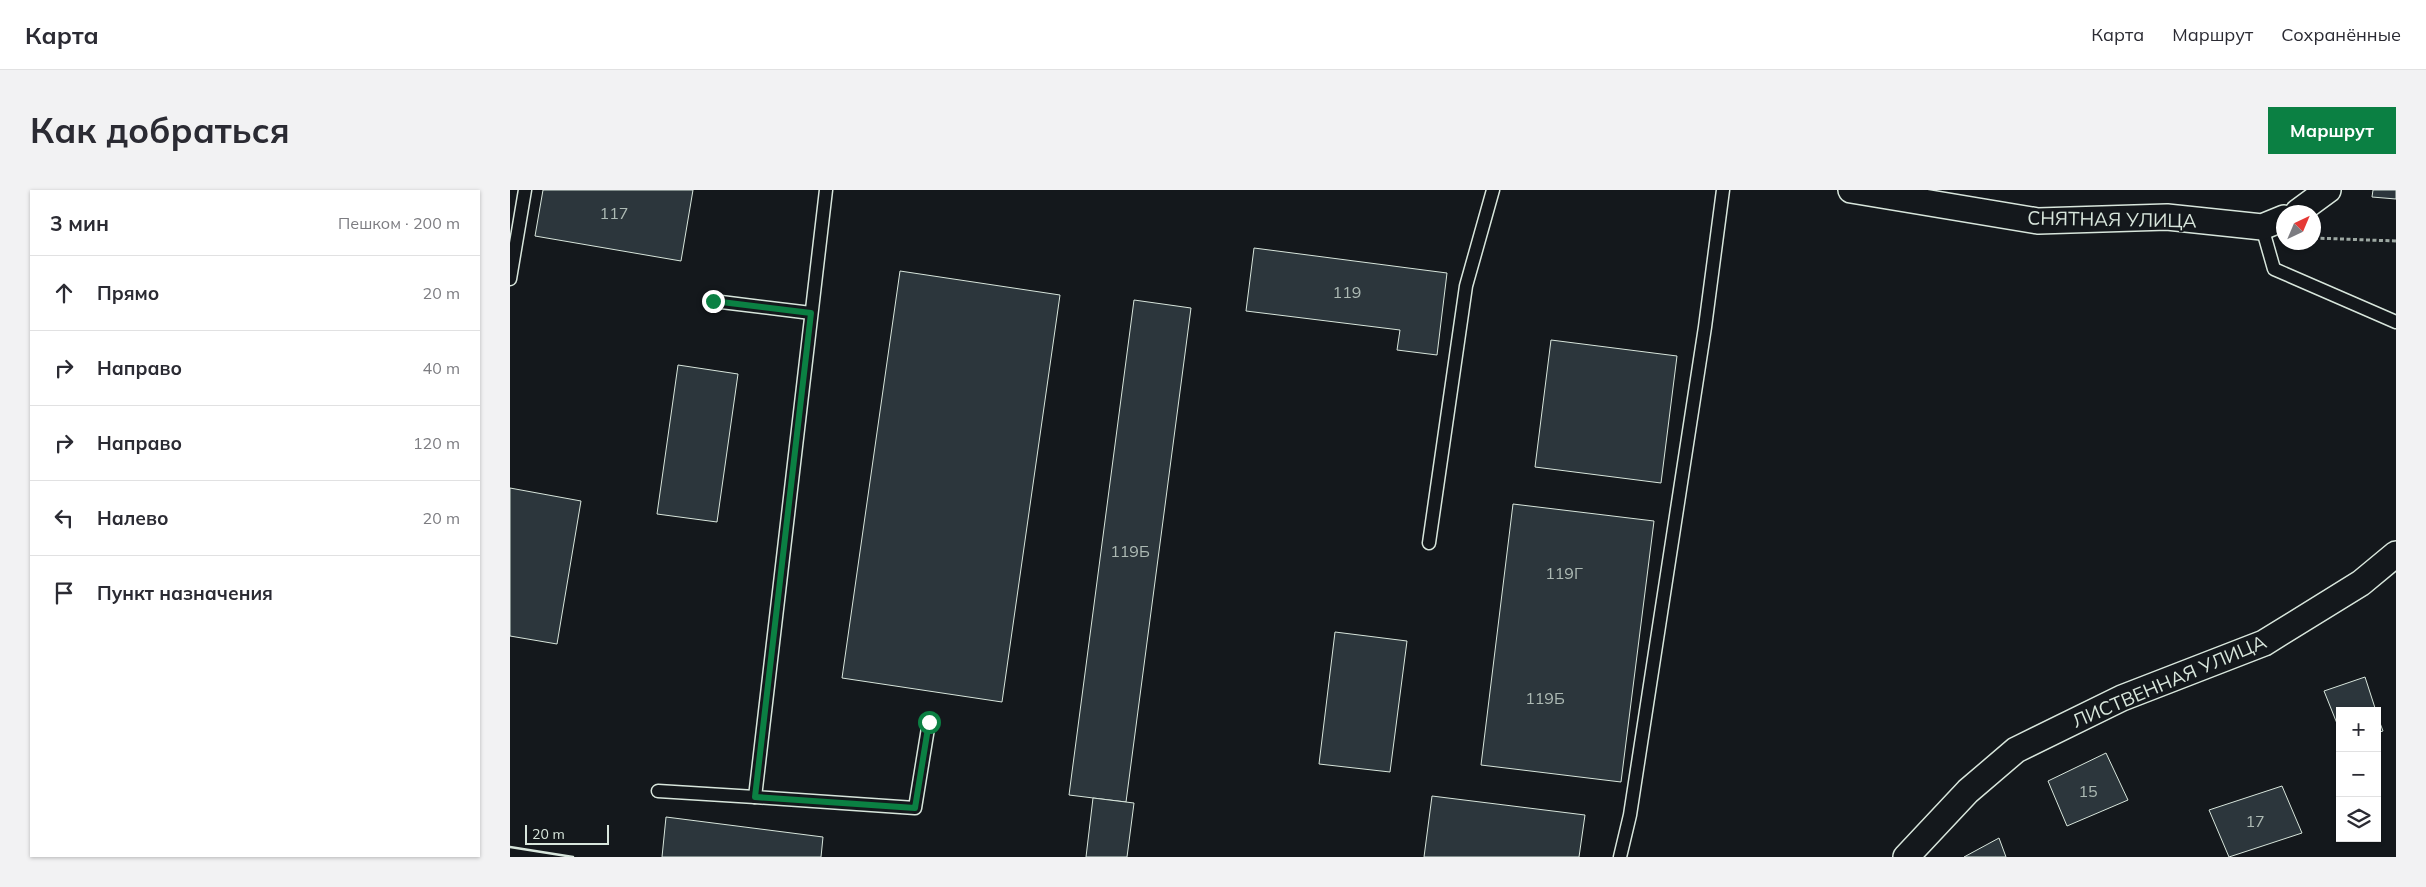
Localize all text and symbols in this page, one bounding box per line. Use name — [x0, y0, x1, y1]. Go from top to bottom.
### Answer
text: Карта — [25, 20, 99, 50]
text: Карта — [2091, 23, 2144, 46]
text: Маршрут — [2172, 23, 2253, 46]
text: Сохранённые — [2281, 23, 2401, 46]
button: Маршрут — [2268, 107, 2396, 154]
text: Как добраться — [30, 108, 290, 152]
house number: 117 — [600, 203, 628, 223]
north arrow — [2276, 205, 2321, 250]
street label: СНЯТНАЯ УЛИЦА — [2027, 206, 2197, 232]
text: 3 мин — [50, 210, 109, 236]
text: Пешком · 200 m — [338, 213, 460, 233]
icon: ahead — [50, 279, 78, 307]
text: Прямо — [97, 281, 159, 305]
house number: 119 — [1333, 282, 1361, 302]
text: 20 m — [423, 283, 460, 303]
route end — [702, 290, 725, 313]
icon: right — [50, 354, 78, 382]
text: Направо — [97, 356, 182, 380]
text: 40 m — [423, 358, 460, 378]
icon: right — [50, 429, 78, 457]
text: Направо — [97, 431, 182, 455]
text: 120 m — [413, 433, 460, 453]
icon: left — [50, 504, 78, 532]
text: Налево — [97, 506, 169, 530]
text: 20 m — [423, 508, 460, 528]
house number: 119Б — [1110, 541, 1150, 561]
house number: 119Г — [1545, 563, 1583, 583]
icon: arrive — [50, 579, 78, 607]
text: Пункт назначения — [97, 581, 273, 605]
street label: ЛИСТВЕННАЯ УЛИЦА — [2068, 629, 2270, 733]
house number: 119Б — [1525, 688, 1565, 708]
map controls — [2336, 707, 2381, 842]
button: + — [2336, 707, 2381, 752]
route start — [918, 711, 941, 734]
button: − — [2336, 752, 2381, 797]
house number: 15 — [2078, 781, 2098, 801]
button: layers — [2336, 797, 2381, 842]
house number: 17 — [2245, 811, 2265, 831]
scale bar — [525, 822, 609, 845]
text: 20 m — [532, 825, 565, 843]

